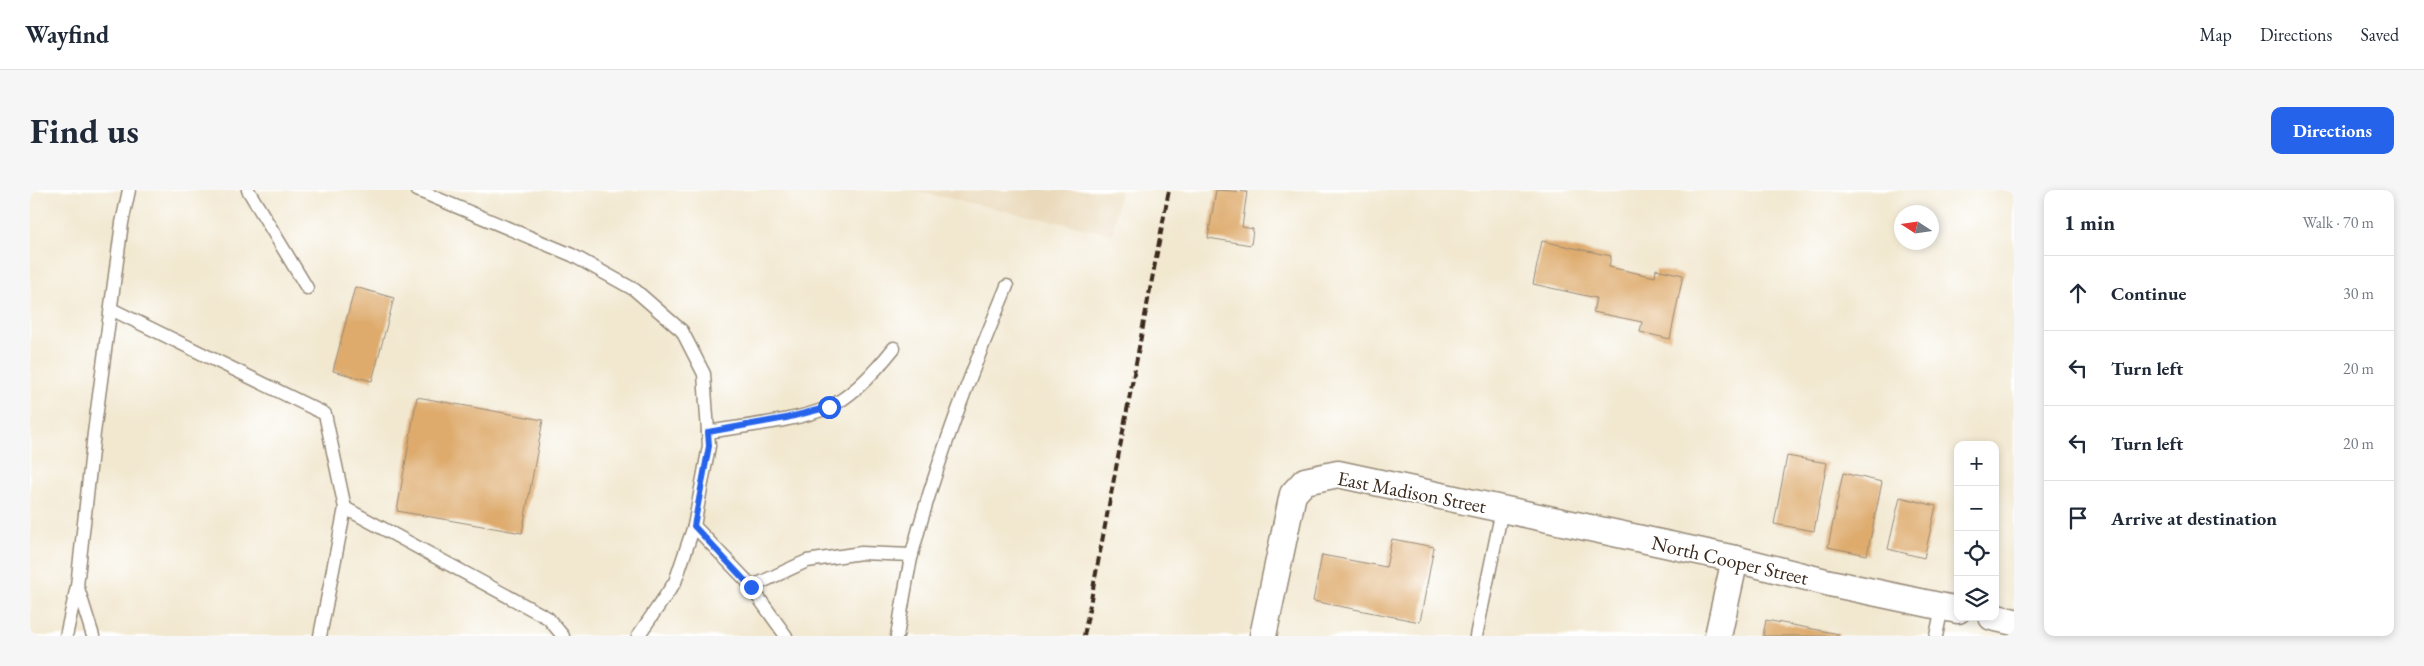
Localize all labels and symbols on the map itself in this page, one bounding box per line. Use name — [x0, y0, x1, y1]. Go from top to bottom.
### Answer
north arrow — [1894, 205, 1939, 250]
route start — [818, 396, 841, 419]
street label: East Madison Street — [1335, 465, 1489, 519]
street label: North Cooper Street — [1649, 529, 1811, 591]
route end — [740, 576, 763, 599]

